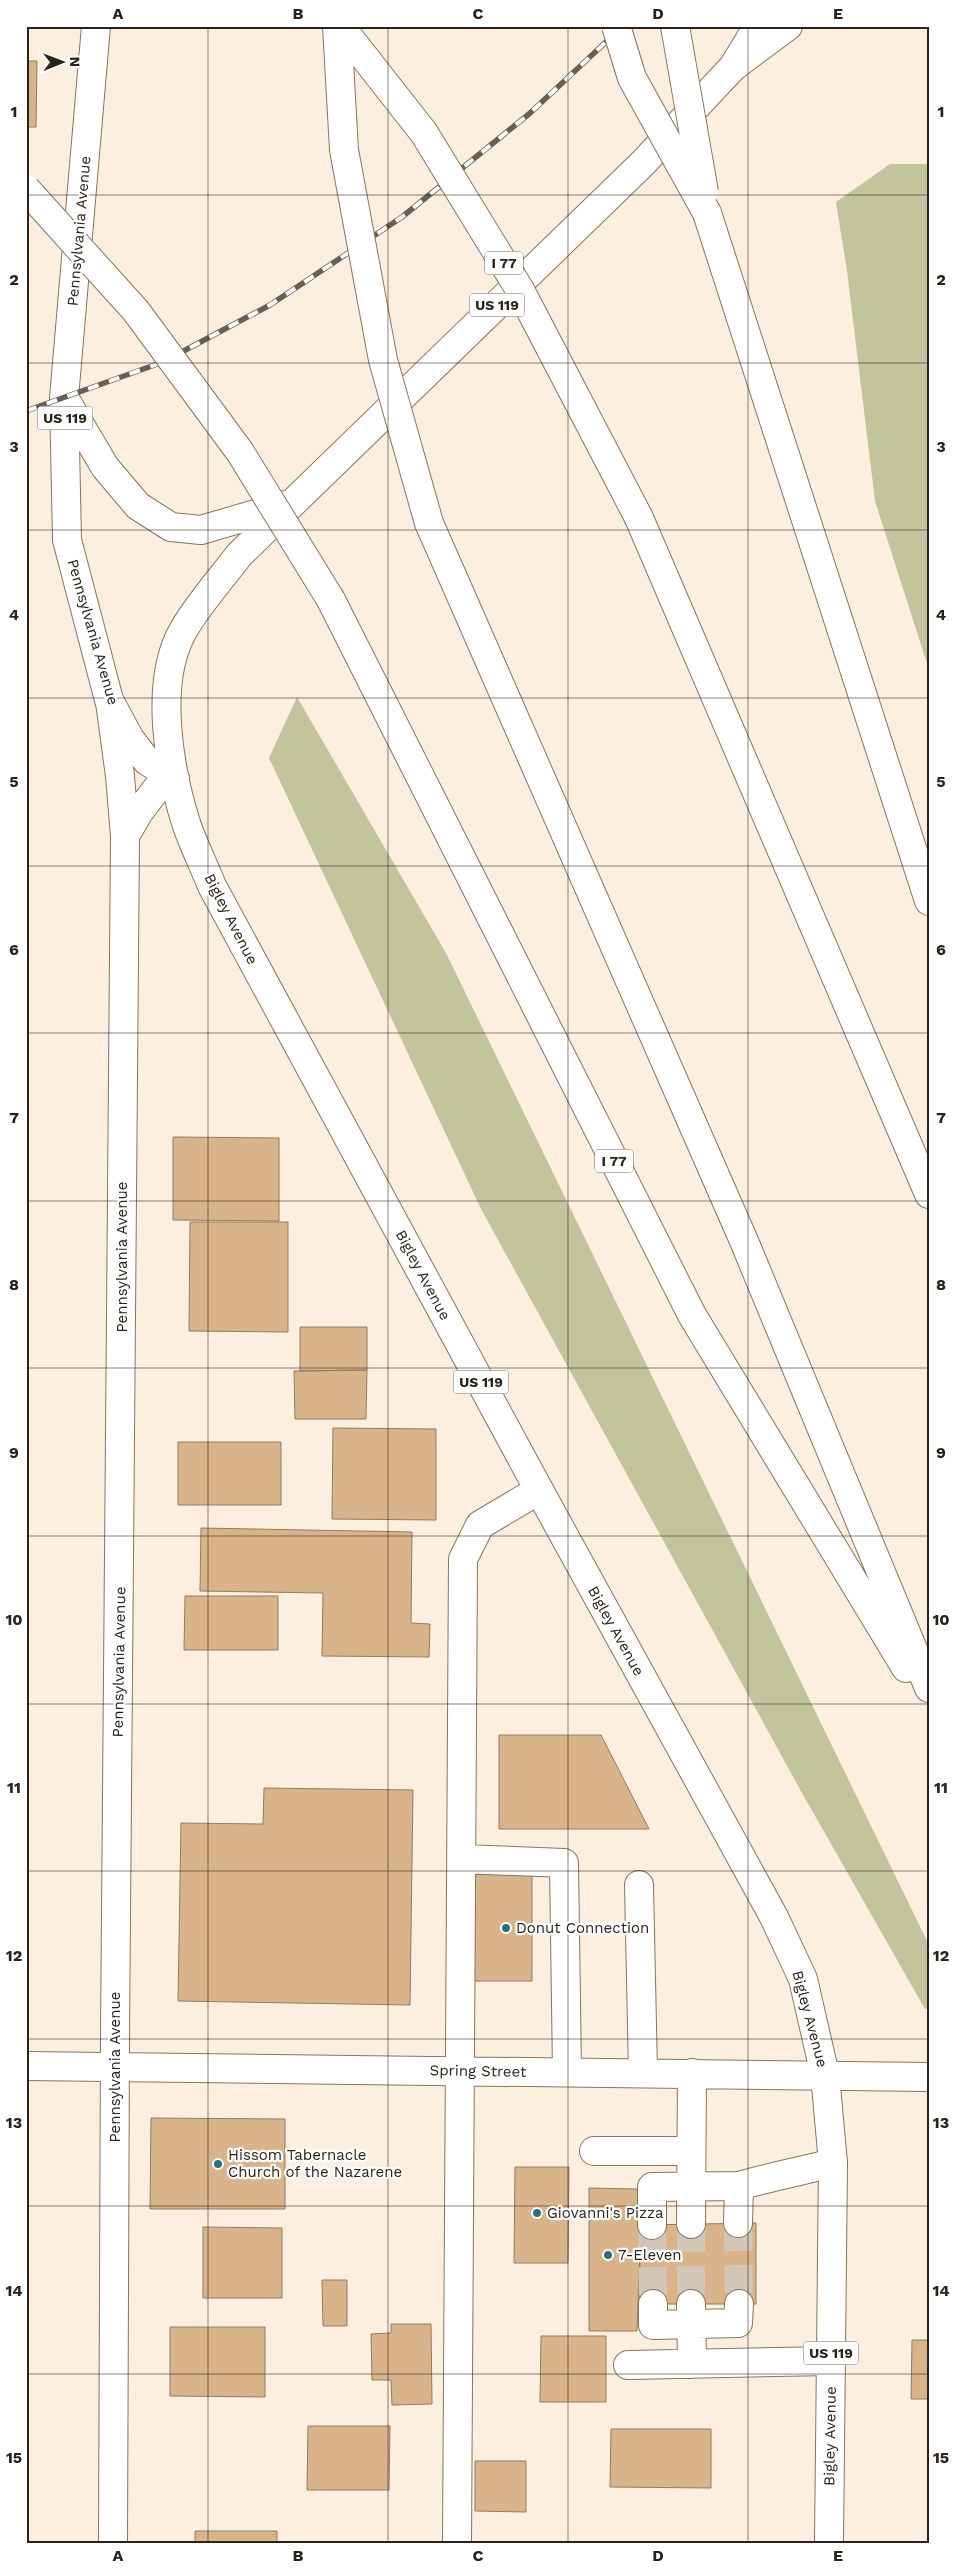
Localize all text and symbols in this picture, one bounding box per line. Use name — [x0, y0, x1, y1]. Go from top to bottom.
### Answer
text: A — [113, 4, 124, 23]
text: B — [293, 4, 304, 23]
text: C — [473, 4, 484, 23]
text: D — [652, 4, 664, 23]
text: E — [833, 4, 843, 23]
north arrow — [38, 38, 88, 88]
text: N — [67, 56, 83, 67]
text: 1 — [11, 102, 17, 121]
text: 1 — [938, 102, 944, 121]
street label: Pennsylvania Avenue — [63, 155, 95, 307]
road number: I 77 — [485, 252, 523, 274]
text: 2 — [9, 270, 19, 289]
text: 2 — [936, 270, 946, 289]
road number: US 119 — [470, 294, 524, 316]
road number: US 119 — [38, 406, 92, 429]
text: 3 — [9, 437, 19, 456]
text: 3 — [936, 437, 946, 456]
street label: Pennsylvania Avenue — [64, 557, 122, 707]
text: 4 — [9, 605, 19, 624]
text: 4 — [936, 605, 946, 624]
text: 5 — [9, 772, 19, 791]
text: 5 — [936, 772, 946, 791]
street label: Bigley Avenue — [200, 871, 262, 967]
text: 6 — [9, 940, 19, 959]
text: 6 — [936, 940, 946, 959]
text: 7 — [9, 1108, 19, 1127]
text: 7 — [936, 1108, 946, 1127]
road number: I 77 — [595, 1150, 633, 1172]
street label: Pennsylvania Avenue — [113, 1182, 131, 1332]
street label: Bigley Avenue — [392, 1227, 454, 1323]
text: 8 — [9, 1275, 19, 1294]
text: 8 — [936, 1275, 946, 1294]
road number: US 119 — [454, 1370, 508, 1394]
text: 9 — [9, 1443, 19, 1462]
text: 9 — [936, 1443, 946, 1462]
street label: Bigley Avenue — [584, 1583, 648, 1679]
street label: Pennsylvania Avenue — [109, 1586, 129, 1738]
text: 10 — [5, 1610, 23, 1629]
text: 10 — [932, 1610, 950, 1629]
text: 11 — [7, 1778, 21, 1797]
text: 11 — [934, 1778, 948, 1797]
place label: Donut Connection — [516, 1919, 649, 1937]
marker: Donut Connection — [500, 1922, 512, 1934]
text: 12 — [6, 1946, 22, 1965]
text: 12 — [933, 1946, 949, 1965]
street label: Bigley Avenue — [788, 1969, 832, 2069]
street label: Pennsylvania Avenue — [106, 1992, 124, 2142]
street label: Spring Street — [430, 2061, 527, 2081]
text: 13 — [6, 2113, 22, 2132]
text: 13 — [933, 2113, 949, 2132]
place label: Hissom Tabernacle Church of the Nazarene — [228, 2146, 402, 2181]
marker: Hissom Tabernacle Church of the Nazarene — [212, 2158, 224, 2170]
place label: Giovanni's Pizza — [547, 2204, 664, 2222]
marker: Giovanni's Pizza — [531, 2207, 543, 2219]
place label: 7-Eleven — [618, 2246, 682, 2264]
marker: 7-Eleven — [602, 2249, 614, 2261]
text: 14 — [5, 2281, 23, 2300]
text: 14 — [932, 2281, 950, 2300]
road number: US 119 — [804, 2342, 858, 2364]
street label: Bigley Avenue — [820, 2386, 840, 2486]
text: 15 — [6, 2448, 22, 2467]
text: 15 — [933, 2448, 949, 2467]
text: A — [113, 2546, 124, 2565]
text: B — [293, 2546, 304, 2565]
text: C — [473, 2546, 484, 2565]
text: D — [652, 2546, 664, 2565]
text: E — [833, 2546, 843, 2565]

